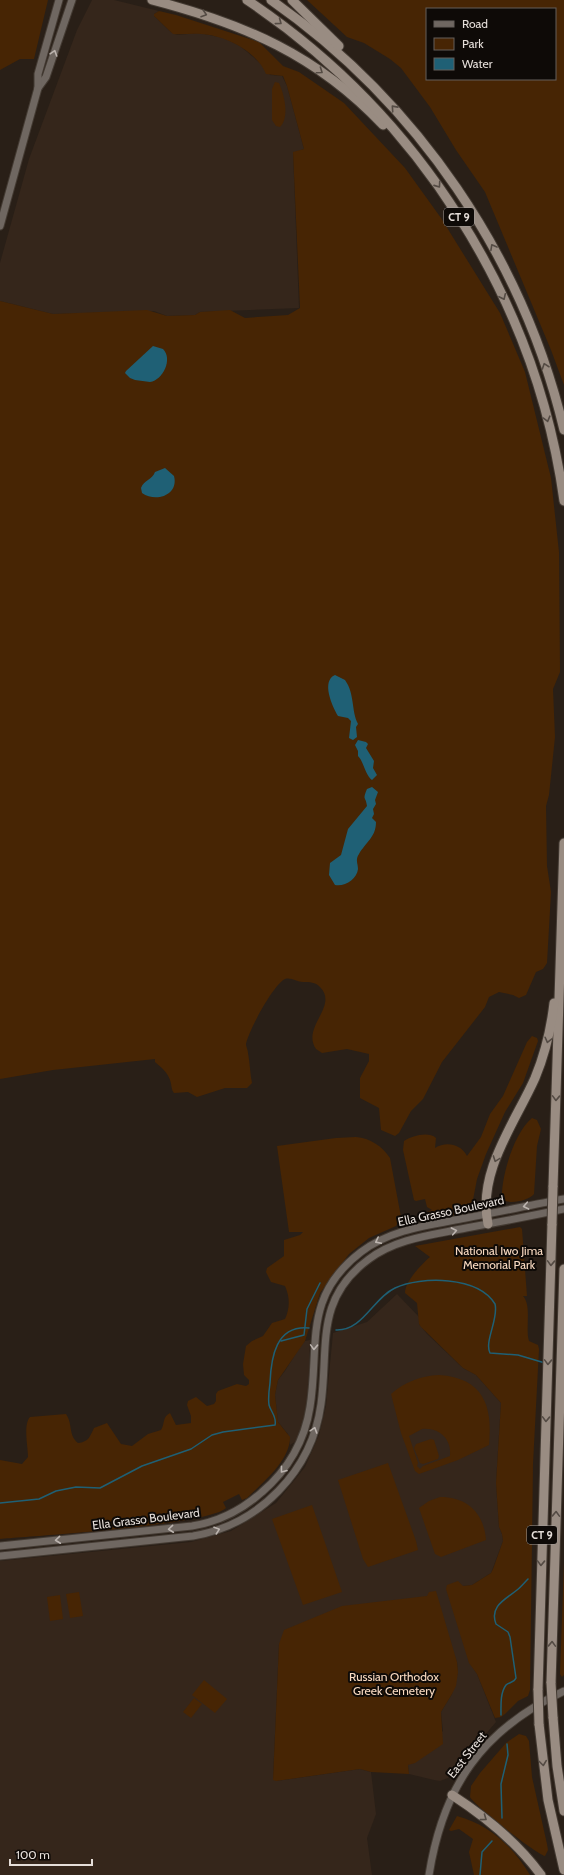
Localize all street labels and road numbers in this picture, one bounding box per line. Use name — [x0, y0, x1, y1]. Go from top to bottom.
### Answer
road number: CT 9 — [444, 208, 474, 226]
street label: Ella Grasso Boulevard — [396, 1192, 505, 1229]
street label: Ella Grasso Boulevard — [91, 1504, 201, 1533]
road number: CT 9 — [527, 1526, 557, 1544]
street label: East Street — [444, 1728, 489, 1781]

